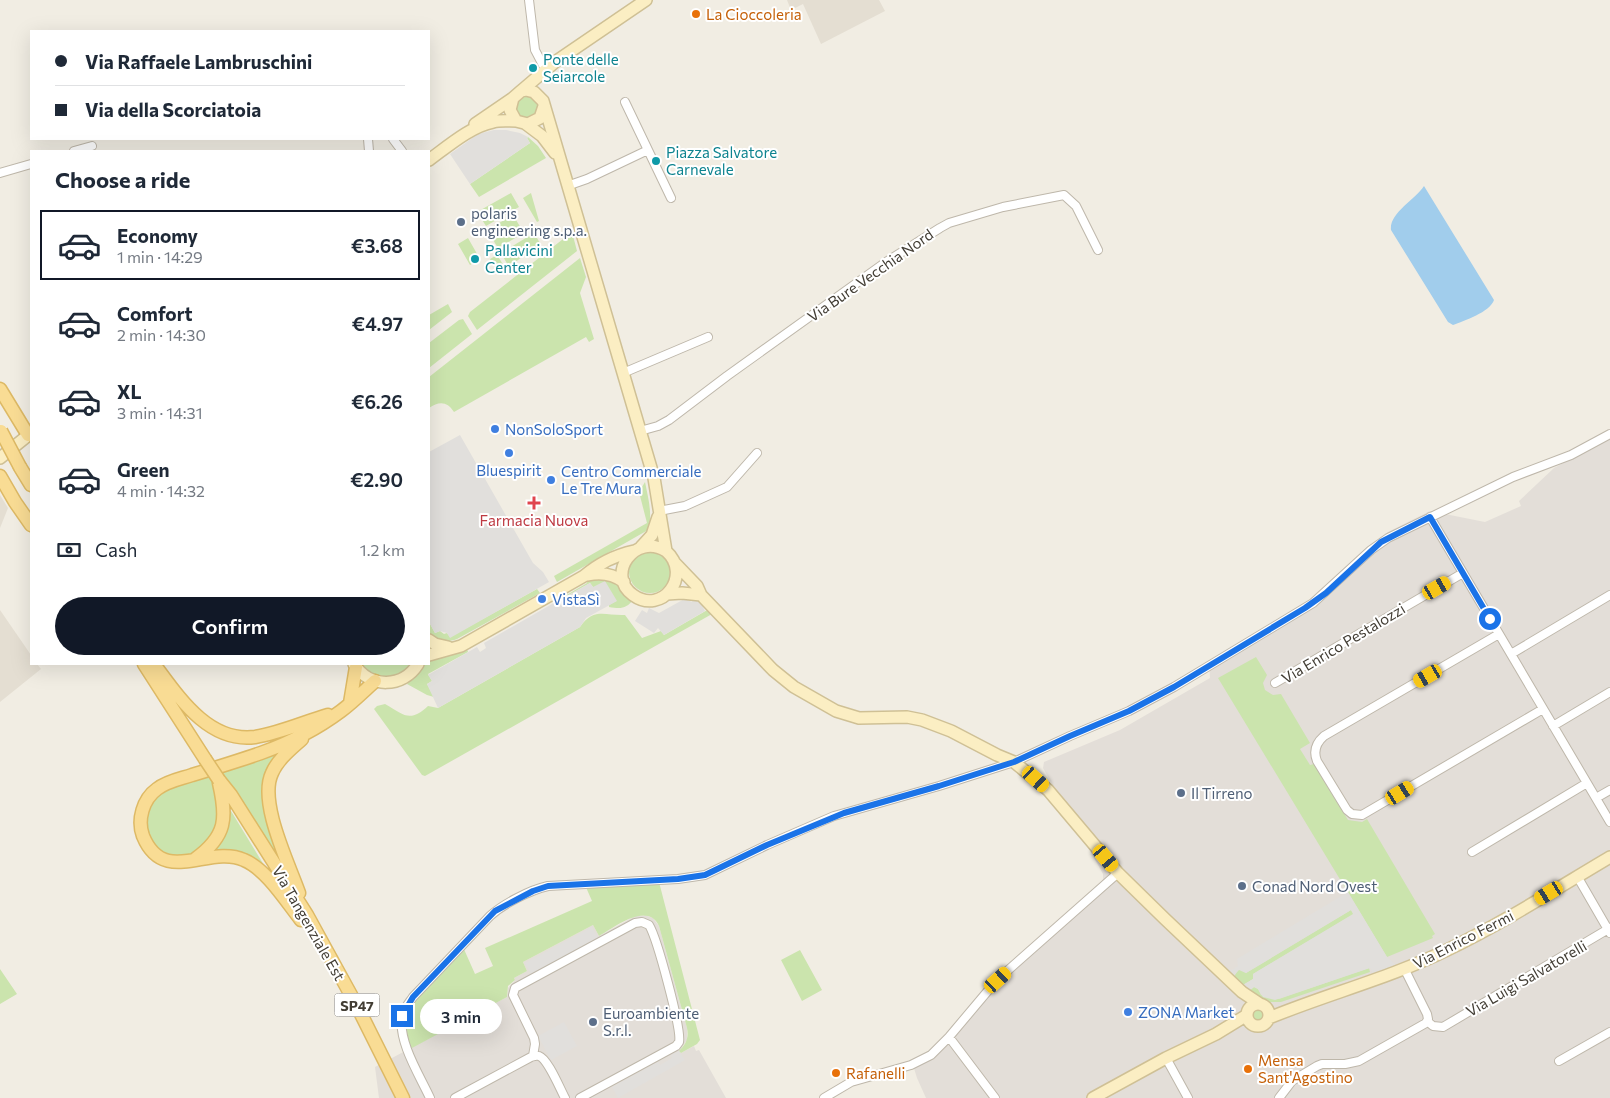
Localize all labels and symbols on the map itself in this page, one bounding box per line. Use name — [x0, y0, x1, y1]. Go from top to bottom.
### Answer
place label: La Cioccoleria — [706, 5, 802, 23]
marker: La Cioccoleria — [690, 8, 702, 20]
place label: Ponte delle Seiarcole — [543, 50, 619, 85]
marker: Ponte delle Seiarcole — [527, 62, 539, 74]
place label: Piazza Salvatore Carnevale — [666, 143, 777, 178]
marker: Piazza Salvatore Carnevale — [650, 155, 662, 167]
place label: polaris engineering s.p.a. — [471, 204, 587, 239]
marker: polaris engineering s.p.a. — [455, 216, 467, 228]
street label: Via Bure Vecchia Nord — [804, 225, 936, 325]
place label: Pallavicini Center — [485, 241, 553, 276]
marker: Pallavicini Center — [469, 253, 481, 265]
place label: NonSoloSport — [505, 420, 603, 438]
marker: NonSoloSport — [489, 423, 501, 435]
marker: Bluespirit — [503, 447, 515, 459]
place label: Bluespirit — [476, 461, 542, 479]
place label: Centro Commerciale Le Tre Mura — [561, 462, 701, 497]
marker: Centro Commerciale Le Tre Mura — [545, 474, 557, 486]
marker: Farmacia Nuova — [528, 497, 540, 509]
place label: Farmacia Nuova — [480, 511, 588, 529]
car — [1420, 574, 1453, 602]
place label: VistaSì — [552, 590, 600, 608]
marker: VistaSì — [536, 593, 548, 605]
street label: Via Enrico Pestalozzi — [1278, 599, 1408, 687]
route start — [1479, 608, 1501, 630]
car — [1411, 662, 1444, 690]
car — [1019, 763, 1052, 795]
car — [1383, 779, 1416, 807]
place label: Il Tirreno — [1191, 784, 1253, 802]
marker: Il Tirreno — [1175, 787, 1187, 799]
car — [1090, 842, 1121, 874]
street label: Via Tangenziale Est — [269, 862, 349, 984]
place label: Conad Nord Ovest — [1252, 877, 1377, 895]
car — [1532, 879, 1565, 907]
marker: Conad Nord Ovest — [1236, 880, 1248, 892]
street label: Via Enrico Fermi — [1410, 906, 1516, 972]
street label: Via Luigi Salvatorelli — [1462, 936, 1590, 1020]
car — [981, 964, 1014, 996]
road number: SP47 — [334, 994, 380, 1016]
callout: 3 min — [420, 998, 502, 1034]
place label: ZONA Market — [1138, 1003, 1234, 1021]
place label: Euroambiente S.r.l. — [603, 1004, 699, 1039]
route end — [391, 1005, 413, 1027]
marker: ZONA Market — [1122, 1006, 1134, 1018]
marker: Euroambiente S.r.l. — [587, 1016, 599, 1028]
place label: Mensa Sant'Agostino — [1258, 1051, 1353, 1086]
marker: Mensa Sant'Agostino — [1242, 1063, 1254, 1075]
place label: Rafanelli — [846, 1064, 905, 1082]
marker: Rafanelli — [830, 1067, 842, 1079]

